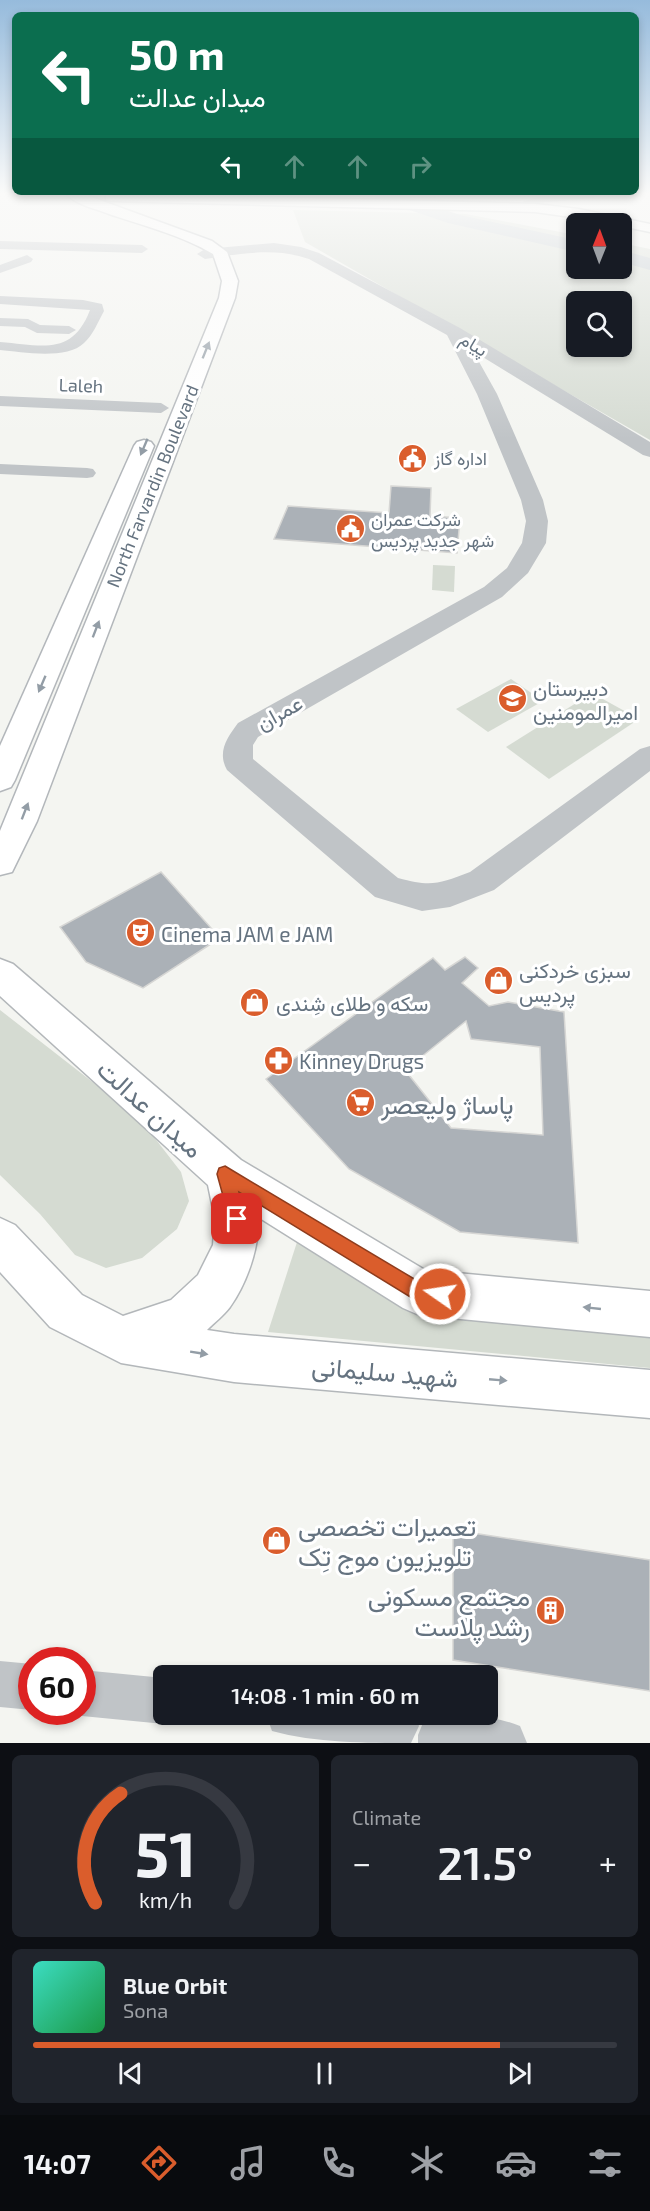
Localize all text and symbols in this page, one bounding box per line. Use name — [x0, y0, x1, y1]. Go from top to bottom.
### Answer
text: 50 m — [129, 28, 225, 78]
icon: left — [30, 36, 108, 114]
text: میدان عدالت — [129, 80, 266, 112]
icon: left — [215, 150, 248, 183]
icon: ahead — [278, 150, 311, 183]
icon: ahead — [341, 150, 374, 183]
icon: right — [404, 150, 437, 183]
north arrow — [566, 213, 632, 279]
map controls — [566, 213, 632, 357]
button: search — [566, 291, 632, 357]
street label: پیام — [455, 327, 492, 362]
one-way arrow — [202, 341, 211, 359]
street label: Laleh — [58, 373, 104, 397]
street label: North Farvardin Boulevard — [101, 381, 203, 591]
one-way arrow — [139, 438, 149, 456]
public building icon: اداره گاز — [397, 442, 429, 474]
place label: اداره گاز — [433, 447, 487, 470]
place label: شرکت عمران شهر جدید پردیس — [371, 508, 494, 553]
public building icon: شرکت عمران شهر جدید پردیس — [334, 513, 366, 545]
one-way arrow — [91, 620, 101, 638]
one-way arrow — [37, 675, 46, 692]
place label: دبیرستان امیرالمومنین — [533, 675, 638, 726]
school or university icon: دبیرستان امیرالمومنین — [496, 683, 528, 715]
street label: عمران — [252, 689, 307, 736]
one-way arrow — [20, 801, 30, 819]
theatre icon: Cinema JAM e JAM — [124, 917, 156, 949]
place label: Cinema JAM e JAM — [161, 921, 333, 946]
place label: سبزی خردکنی پردیس — [519, 957, 631, 1009]
shop icon: سبزی خردکنی پردیس — [482, 965, 514, 997]
shop icon: سکه و طلای شِندی — [239, 986, 271, 1018]
place label: سکه و طلای شِندی — [276, 990, 428, 1017]
pharmacy icon: Kinney Drugs — [262, 1044, 294, 1076]
place label: Kinney Drugs — [299, 1048, 424, 1073]
street label: میدان عدالت — [91, 1052, 210, 1164]
supermarket icon: پاساژ ولیعصر — [344, 1087, 376, 1119]
place label: پاساژ ولیعصر — [380, 1088, 514, 1123]
pin — [211, 1193, 262, 1244]
icon: arrive — [220, 1202, 253, 1235]
position arrow — [408, 1262, 472, 1326]
one-way arrow — [582, 1303, 601, 1313]
one-way arrow — [190, 1348, 209, 1357]
street label: شهید سلیمانی — [310, 1349, 459, 1395]
one-way arrow — [488, 1375, 507, 1385]
place label: تعمیرات تخصصی تلویزیون موج تِک — [298, 1510, 476, 1575]
shop icon: تعمیرات تخصصی تلویزیون موج تِک — [261, 1524, 293, 1556]
place label: مجتمع مسکونی رشد پلاست — [368, 1580, 530, 1645]
building icon: مجتمع مسکونی رشد پلاست — [535, 1594, 567, 1626]
speed limit sign: 60 — [18, 1647, 96, 1725]
text: 14:08 · 1 min · 60 m — [231, 1682, 420, 1708]
text: Climate — [352, 1805, 421, 1829]
text: 51 — [135, 1815, 196, 1890]
text: 21.5° — [437, 1835, 533, 1889]
text: − — [352, 1842, 371, 1882]
text: + — [599, 1842, 617, 1882]
text: km/h — [139, 1887, 192, 1912]
text: Blue Orbit — [123, 1972, 227, 1998]
text: Sona — [123, 1998, 168, 2022]
icon: previous — [114, 2057, 147, 2090]
icon: pause — [308, 2057, 341, 2090]
icon: next — [503, 2057, 536, 2090]
icon: directions — [138, 2142, 180, 2184]
icon: music — [227, 2142, 269, 2184]
icon: phone — [317, 2142, 359, 2184]
icon: climate — [406, 2142, 448, 2184]
icon: car — [495, 2142, 537, 2184]
icon: filters — [584, 2142, 626, 2184]
text: 14:07 — [24, 2147, 91, 2179]

